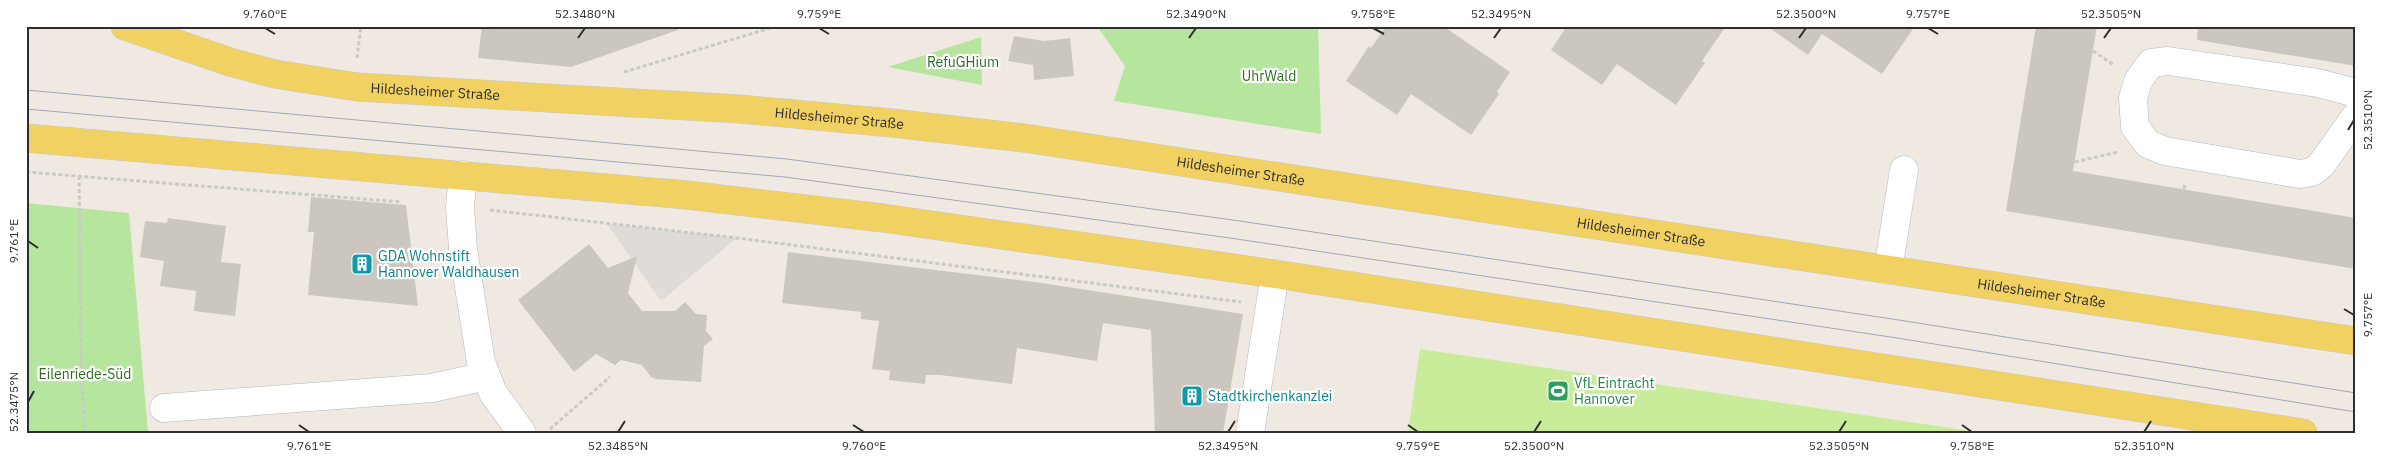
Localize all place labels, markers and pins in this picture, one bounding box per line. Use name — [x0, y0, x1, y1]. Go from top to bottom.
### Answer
place label: GDA Wohnstift Hannover Waldhausen — [378, 247, 519, 281]
building icon: GDA Wohnstift Hannover Waldhausen — [350, 252, 374, 276]
place label: VfL Eintracht Hannover — [1574, 374, 1654, 408]
sports icon: VfL Eintracht Hannover — [1546, 379, 1570, 403]
building icon: Stadtkirchenkanzlei — [1180, 384, 1204, 408]
place label: Stadtkirchenkanzlei — [1208, 387, 1332, 405]

